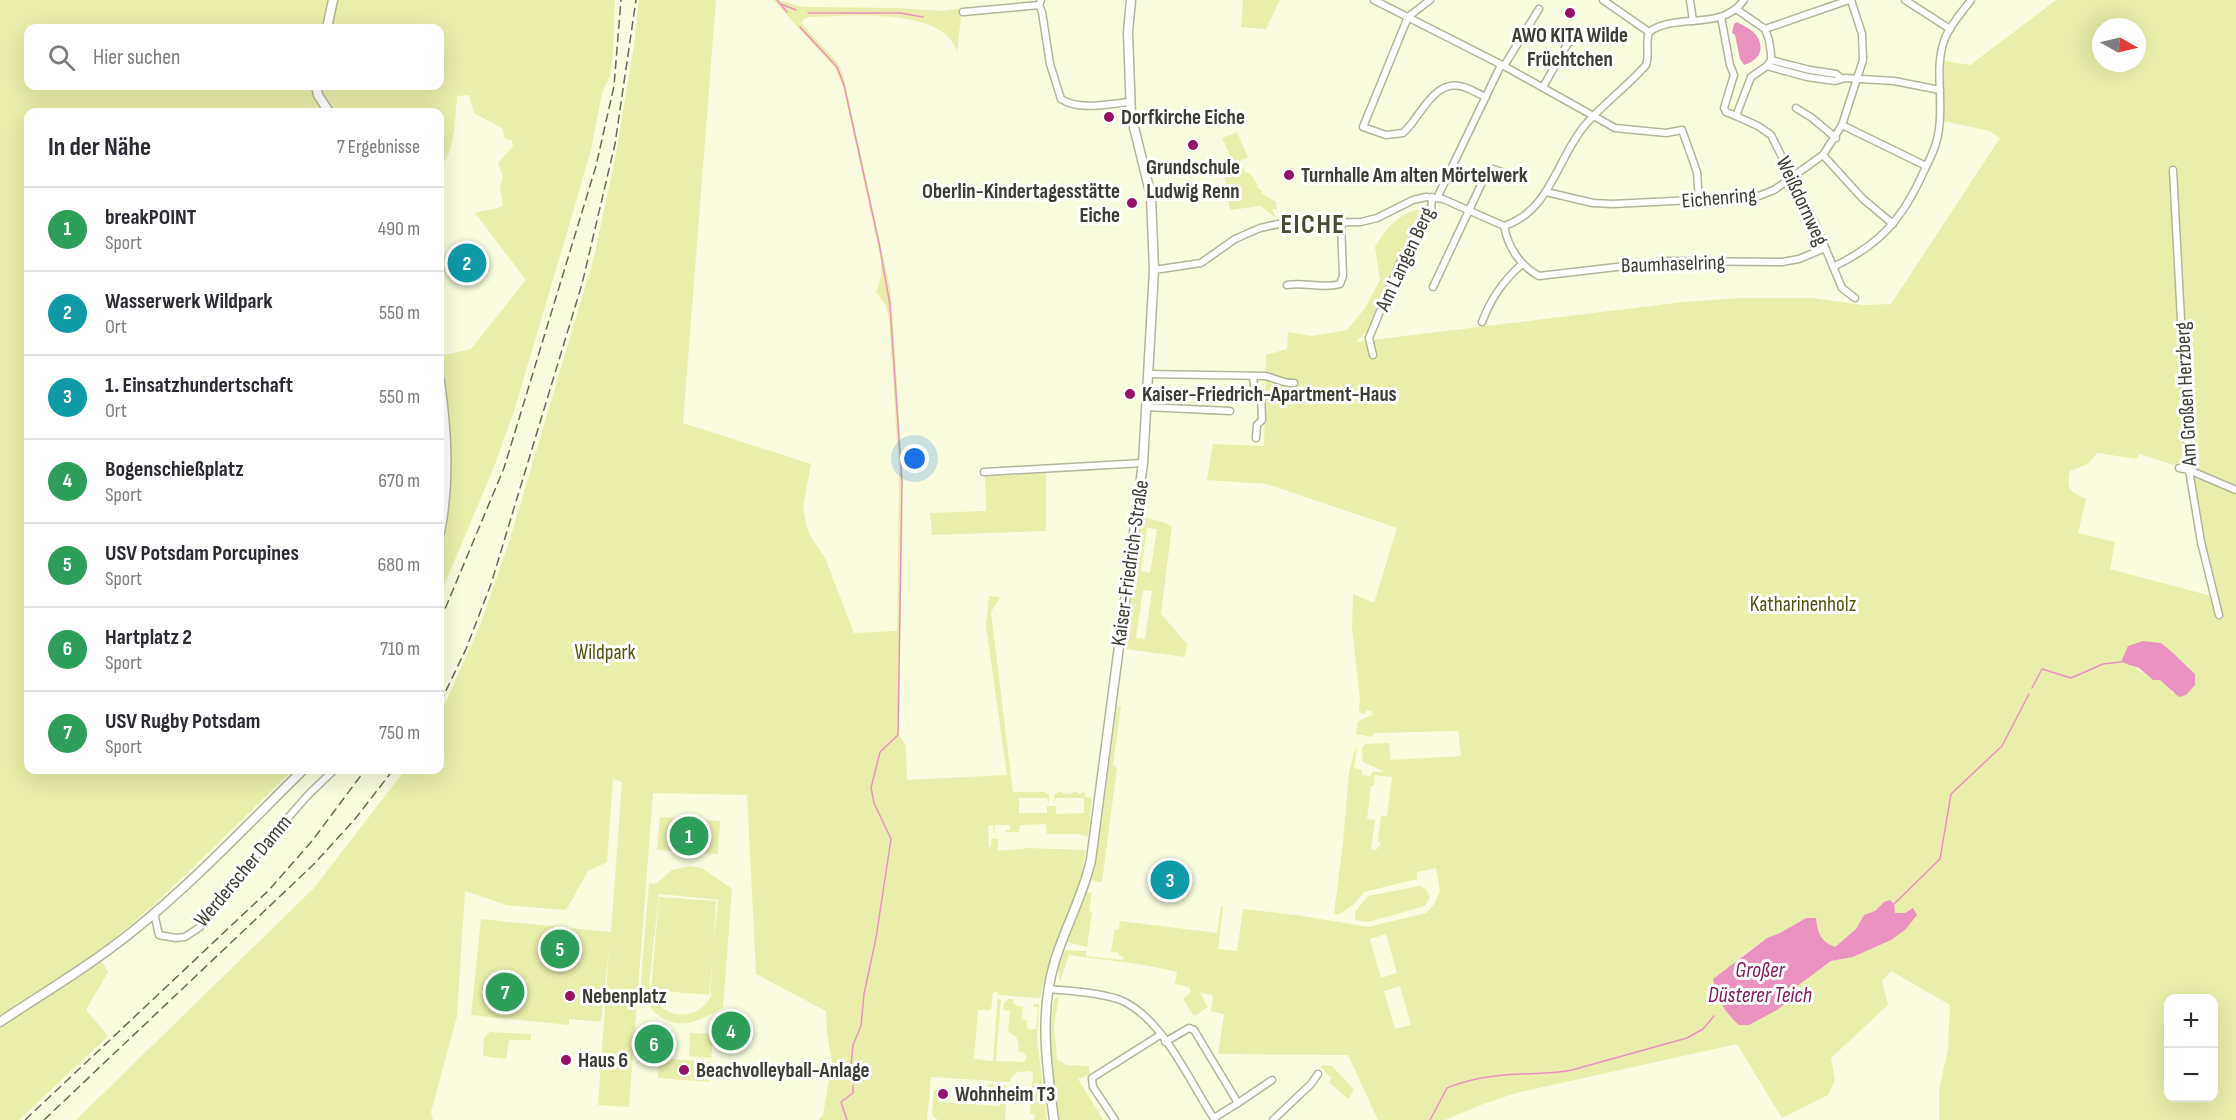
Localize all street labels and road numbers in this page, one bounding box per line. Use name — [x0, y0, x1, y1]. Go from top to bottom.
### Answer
street label: Weißdornweg — [1770, 152, 1834, 250]
street label: Eichenring — [1681, 182, 1757, 214]
street label: Am Langen Berg — [1370, 203, 1440, 316]
street label: Baumhaselring — [1621, 250, 1725, 278]
street label: Am Großen Herzberg — [2170, 321, 2202, 468]
street label: Kaiser-Friedrich-Straße — [1106, 478, 1154, 648]
street label: Werderscher Damm — [189, 810, 297, 932]

